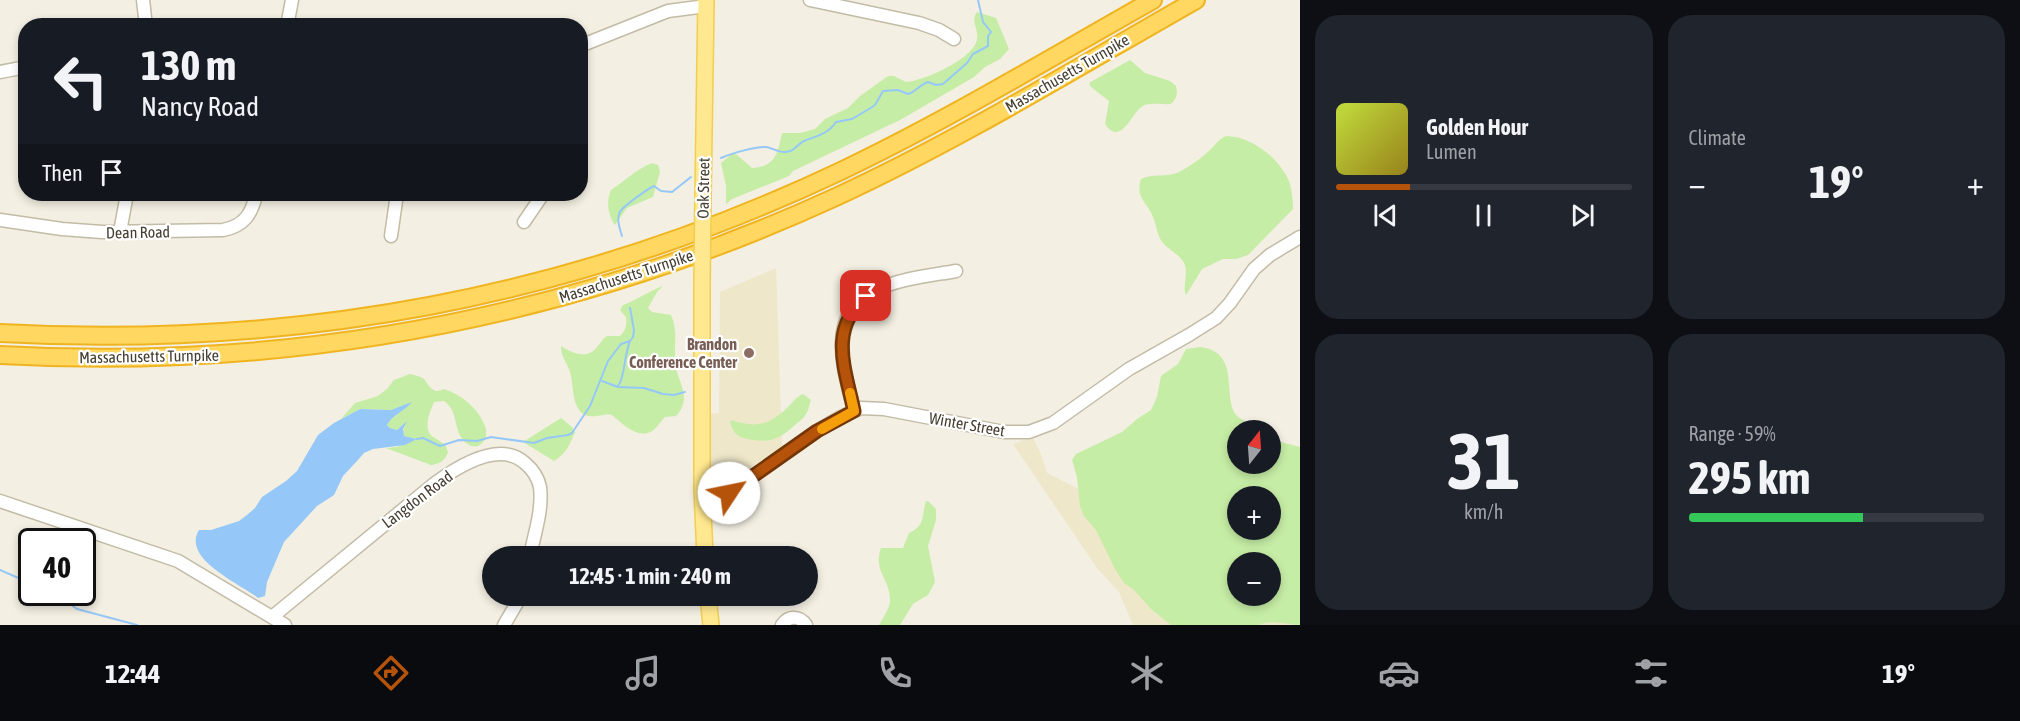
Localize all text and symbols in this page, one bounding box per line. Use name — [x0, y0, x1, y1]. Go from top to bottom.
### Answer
street label: Massachusetts Turnpike — [1002, 30, 1133, 117]
text: 130 m — [141, 41, 236, 89]
icon: left — [42, 42, 120, 120]
text: Nancy Road — [141, 91, 259, 122]
text: Golden Hour — [1426, 114, 1528, 140]
text: Climate — [1689, 126, 1746, 149]
text: Lumen — [1426, 140, 1477, 163]
icon: arrive — [95, 156, 128, 189]
text: 19° — [1809, 156, 1864, 208]
street label: Oak Street — [693, 157, 713, 219]
text: Then — [42, 160, 83, 186]
text: − — [1689, 164, 1706, 202]
text: + — [1967, 164, 1984, 202]
icon: previous — [1369, 199, 1402, 232]
icon: pause — [1467, 199, 1500, 232]
icon: next — [1566, 199, 1599, 232]
street label: Dean Road — [106, 222, 170, 242]
street label: Massachusetts Turnpike — [557, 246, 696, 307]
pin — [840, 270, 891, 321]
icon: arrive — [849, 279, 882, 312]
place label: Brandon Conference Center — [629, 335, 737, 371]
street label: Massachusetts Turnpike — [79, 346, 219, 367]
marker: Brandon Conference Center — [742, 346, 756, 360]
street label: Winter Street — [928, 408, 1007, 440]
text: 31 — [1447, 416, 1520, 506]
north arrow — [1227, 420, 1281, 474]
map controls — [1227, 420, 1281, 606]
text: Range · 59% — [1689, 422, 1776, 445]
text: 295 km — [1689, 452, 1810, 504]
position arrow — [697, 461, 761, 525]
street label: Langdon Road — [378, 467, 456, 532]
button: + — [1227, 486, 1281, 540]
text: km/h — [1464, 500, 1504, 523]
speed limit sign: 40 — [18, 528, 96, 606]
button: − — [1227, 552, 1281, 606]
text: 12:45 · 1 min · 240 m — [569, 563, 731, 589]
icon: directions — [370, 652, 412, 694]
icon: music — [622, 652, 664, 694]
icon: phone — [874, 652, 916, 694]
icon: climate — [1126, 652, 1168, 694]
icon: car — [1378, 652, 1420, 694]
icon: filters — [1630, 652, 1672, 694]
text: 12:44 — [105, 658, 161, 689]
text: 19° — [1882, 658, 1915, 689]

